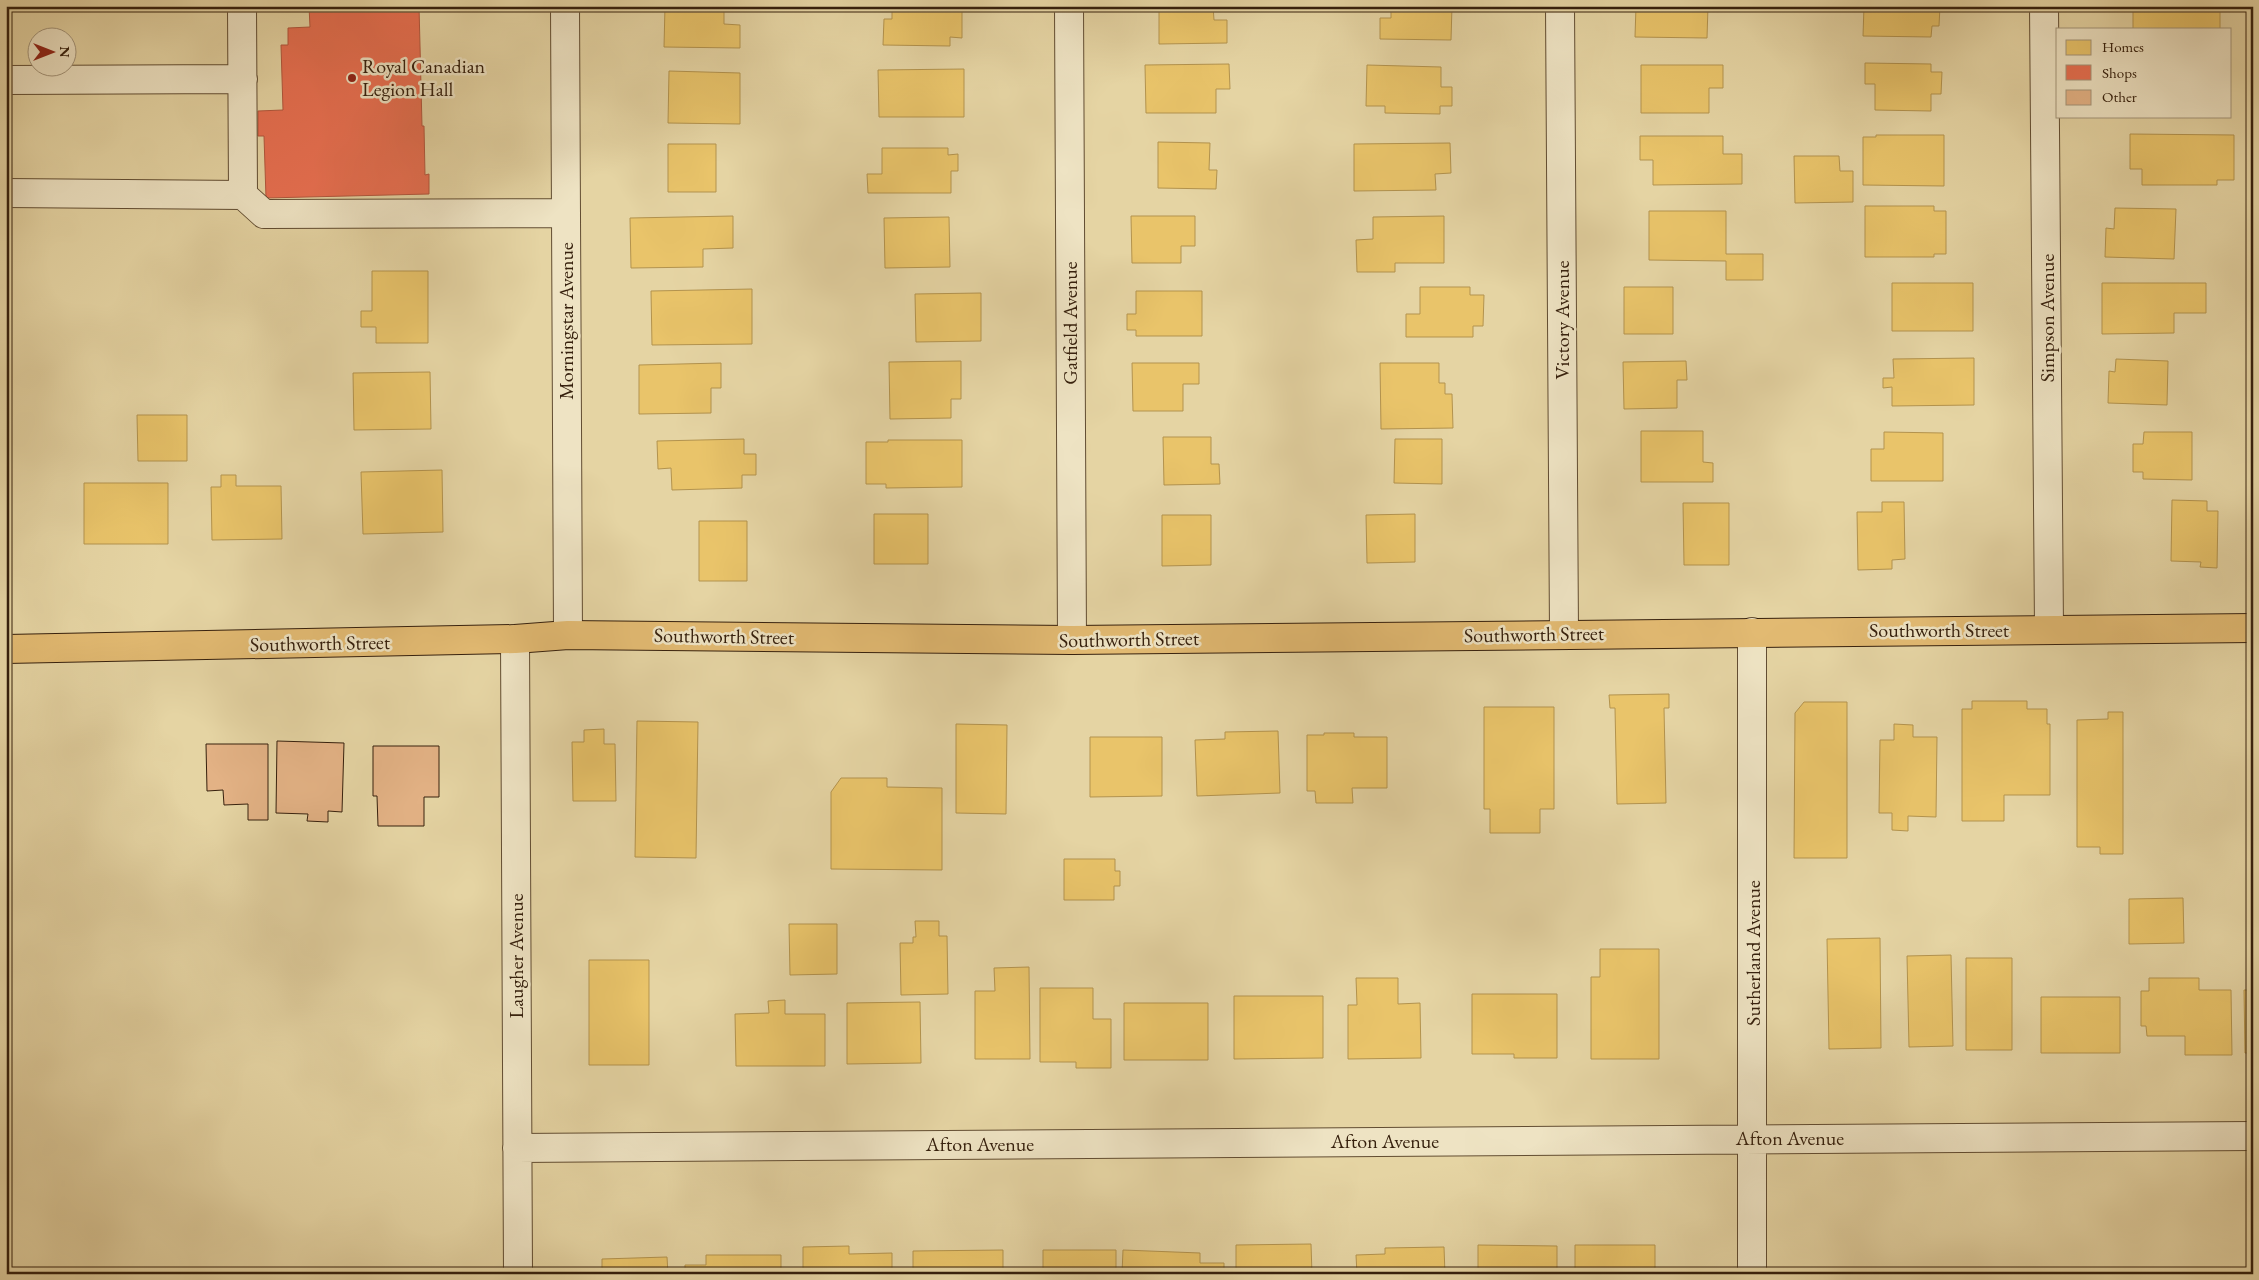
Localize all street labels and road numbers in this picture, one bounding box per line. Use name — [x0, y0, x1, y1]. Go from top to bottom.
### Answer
street label: Morningstar Avenue — [553, 242, 579, 400]
street label: Simpson Avenue — [2034, 254, 2060, 382]
street label: Victory Avenue — [1549, 260, 1575, 380]
street label: Gatfield Avenue — [1057, 261, 1083, 385]
street label: Southworth Street — [1869, 617, 2010, 643]
street label: Southworth Street — [1464, 620, 1605, 648]
street label: Southworth Street — [654, 622, 795, 650]
street label: Southworth Street — [1059, 625, 1200, 653]
street label: Southworth Street — [250, 629, 391, 657]
street label: Sutherland Avenue — [1740, 880, 1766, 1026]
street label: Laugher Avenue — [503, 893, 529, 1019]
street label: Afton Avenue — [1735, 1125, 1844, 1151]
street label: Afton Avenue — [1330, 1128, 1439, 1154]
street label: Afton Avenue — [925, 1131, 1034, 1157]

